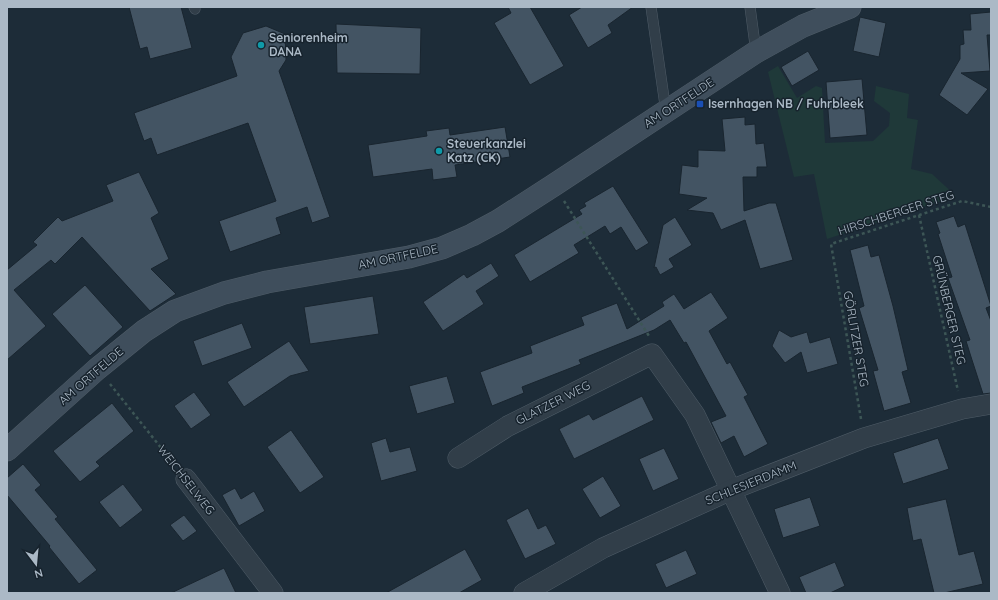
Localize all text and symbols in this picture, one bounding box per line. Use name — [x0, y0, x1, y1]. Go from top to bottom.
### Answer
place label: Seniorenheim DANA — [269, 30, 348, 59]
marker: Seniorenheim DANA — [256, 40, 266, 50]
street label: AM ORTFELDE — [641, 74, 717, 131]
place label: Isernhagen NB / Fuhrbleek — [708, 96, 864, 111]
marker: Isernhagen NB / Fuhrbleek — [695, 99, 705, 109]
place label: Steuerkanzlei Katz (CK) — [447, 136, 526, 165]
marker: Steuerkanzlei Katz (CK) — [434, 146, 444, 156]
street label: HIRSCHBERGER STEG — [836, 187, 956, 238]
street label: AM ORTFELDE — [357, 241, 439, 272]
street label: GRÜNBERGER STEG — [930, 254, 969, 366]
street label: GÖRLITZER STEG — [841, 290, 872, 388]
street label: AM ORTFELDE — [55, 343, 126, 408]
street label: GLATZER WEG — [513, 377, 593, 428]
street label: WEICHSELWEG — [155, 442, 218, 517]
street label: SCHLESIERDAMM — [703, 457, 799, 508]
north arrow — [16, 544, 56, 584]
text: N — [33, 566, 45, 581]

